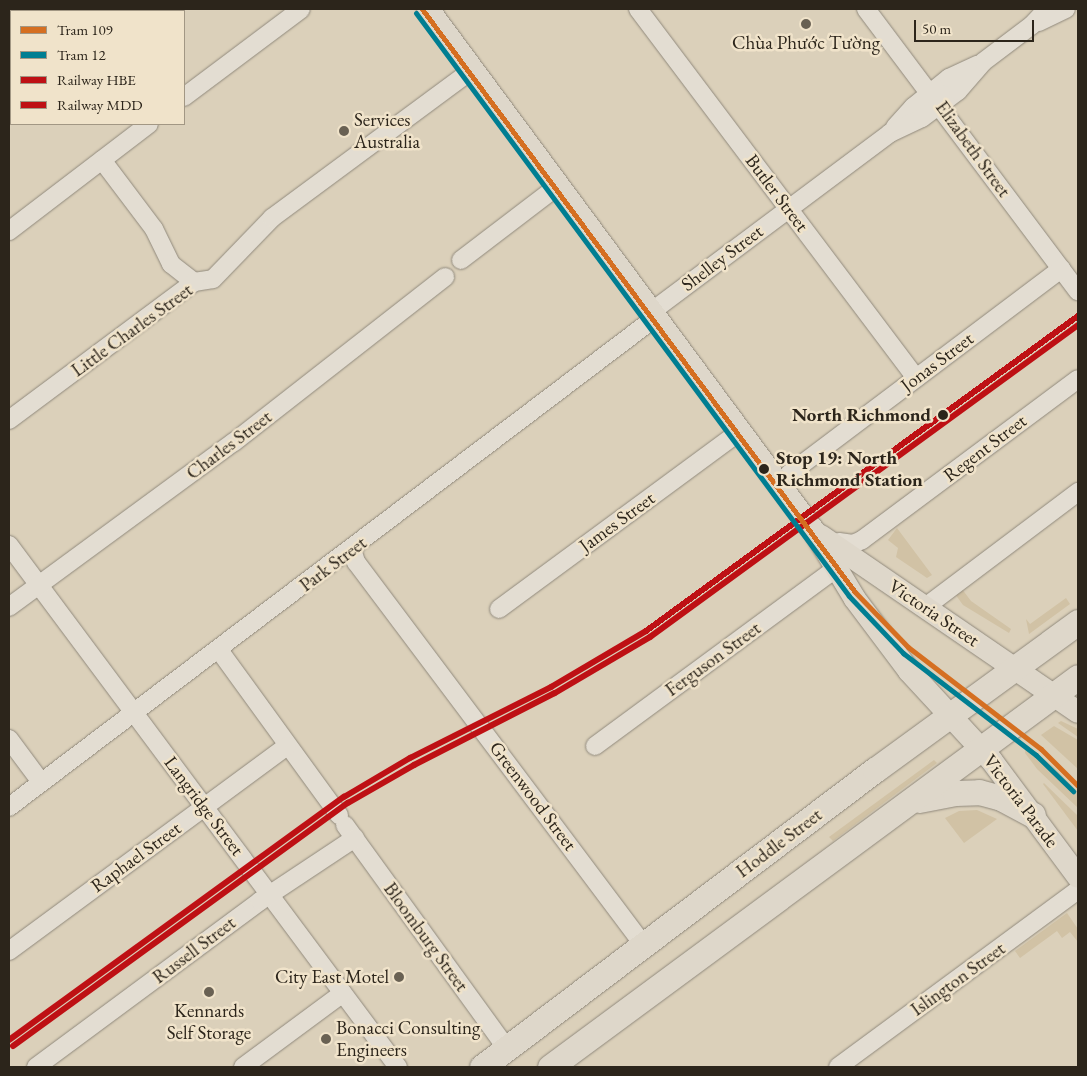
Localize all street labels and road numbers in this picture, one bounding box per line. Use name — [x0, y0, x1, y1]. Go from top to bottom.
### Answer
street label: Elizabeth Street — [931, 97, 1015, 201]
street label: Butler Street — [741, 150, 813, 236]
street label: Shelley Street — [677, 220, 767, 296]
street label: Little Charles Street — [67, 278, 197, 382]
street label: Jonas Street — [896, 327, 978, 397]
street label: Charles Street — [182, 406, 276, 484]
street label: Regent Street — [939, 409, 1031, 487]
street label: James Street — [575, 487, 659, 557]
street label: Park Street — [295, 531, 371, 597]
street label: Victoria Street — [884, 574, 984, 652]
street label: Ferguson Street — [661, 617, 765, 701]
street label: Greenwood Street — [485, 737, 581, 855]
street label: Victoria Parade — [979, 750, 1063, 852]
street label: Langridge Street — [159, 752, 249, 860]
street label: Hoddle Street — [732, 803, 826, 883]
street label: Raphael Street — [87, 817, 185, 897]
street label: Bloomburg Street — [379, 878, 473, 996]
street label: Russell Street — [148, 911, 240, 989]
street label: Islington Street — [906, 937, 1010, 1021]

